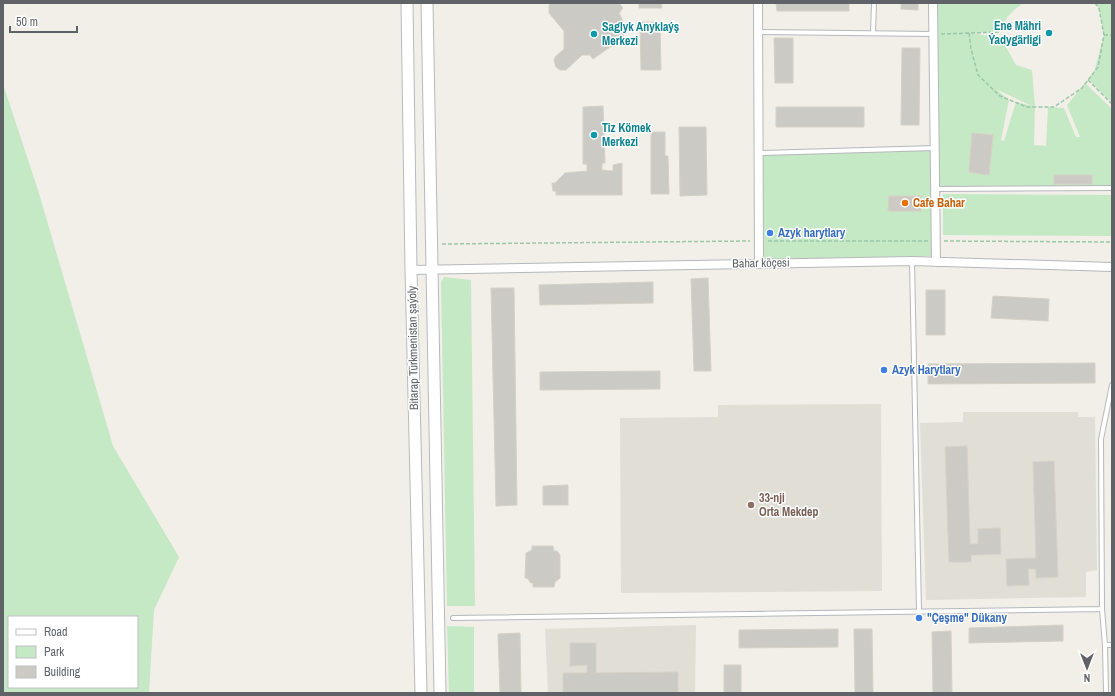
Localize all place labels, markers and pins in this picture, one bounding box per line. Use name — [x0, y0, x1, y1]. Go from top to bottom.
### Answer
place label: Ene Mähri Ýadygärligi — [988, 18, 1041, 48]
place label: Saglyk Anyklaýş Merkezi — [602, 19, 680, 49]
marker: Ene Mähri Ýadygärligi — [1044, 28, 1054, 38]
marker: Saglyk Anyklaýş Merkezi — [589, 29, 599, 39]
place label: Tiz Kömek Merkezi — [602, 120, 652, 150]
marker: Tiz Kömek Merkezi — [589, 130, 599, 140]
place label: Cafe Bahar — [913, 195, 965, 211]
marker: Cafe Bahar — [900, 198, 910, 208]
place label: Azyk harytlary — [778, 225, 846, 241]
marker: Azyk harytlary — [765, 228, 775, 238]
place label: Azyk Harytlary — [892, 362, 961, 378]
marker: Azyk Harytlary — [879, 365, 889, 375]
place label: 33-nji Orta Mekdep — [759, 490, 819, 520]
marker: 33-nji Orta Mekdep — [746, 500, 756, 510]
place label: "Çeşme" Dükany — [927, 610, 1007, 626]
marker: "Çeşme" Dükany — [914, 613, 924, 623]

